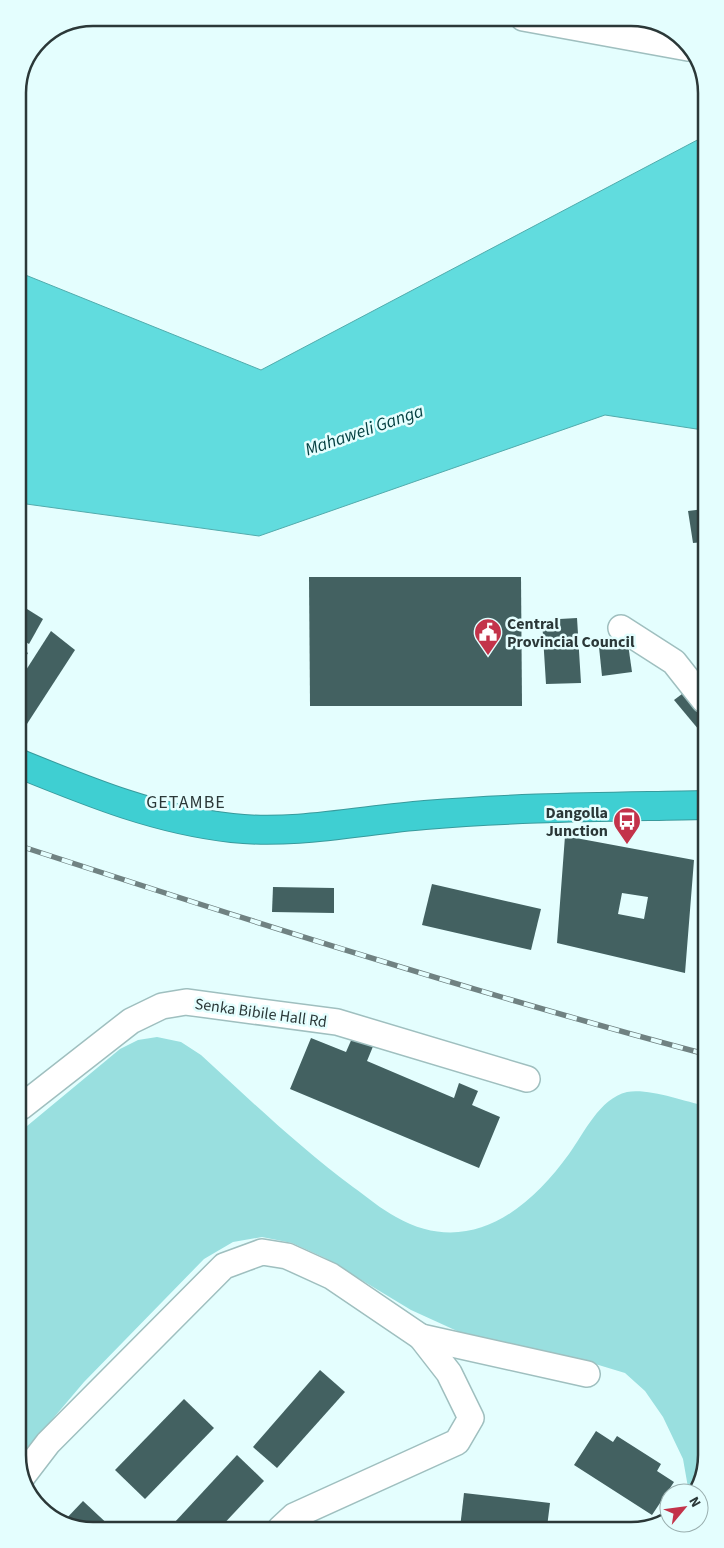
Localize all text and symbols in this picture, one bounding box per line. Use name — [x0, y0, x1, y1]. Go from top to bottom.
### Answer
water label: Mahaweli Ganga — [302, 398, 427, 462]
place label: Central Provincial Council — [507, 613, 635, 653]
public building icon: Central Provincial Council — [473, 617, 503, 656]
district label: GETAMBE — [146, 790, 226, 815]
place label: Dangolla Junction — [546, 802, 608, 842]
bus stop icon: Dangolla Junction — [612, 806, 642, 845]
street label: Senka Bibile Hall Rd — [193, 993, 328, 1033]
north arrow — [659, 1483, 709, 1533]
text: N — [683, 1493, 705, 1511]

